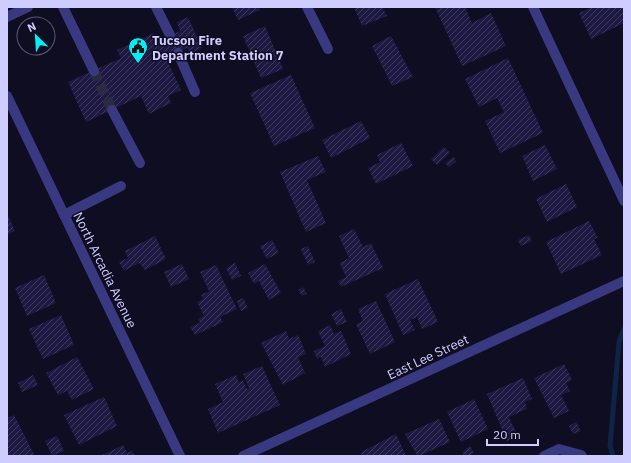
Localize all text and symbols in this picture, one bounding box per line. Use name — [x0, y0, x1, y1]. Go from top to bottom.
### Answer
north arrow — [16, 16, 56, 56]
text: N — [25, 19, 38, 35]
place label: Tucson Fire Department Station 7 — [152, 32, 284, 64]
public building icon: Tucson Fire Department Station 7 — [127, 36, 149, 64]
street label: North Arcadia Avenue — [70, 209, 140, 331]
street label: East Lee Street — [385, 331, 471, 383]
scale bar — [487, 421, 538, 447]
text: 20 m — [493, 427, 521, 442]

